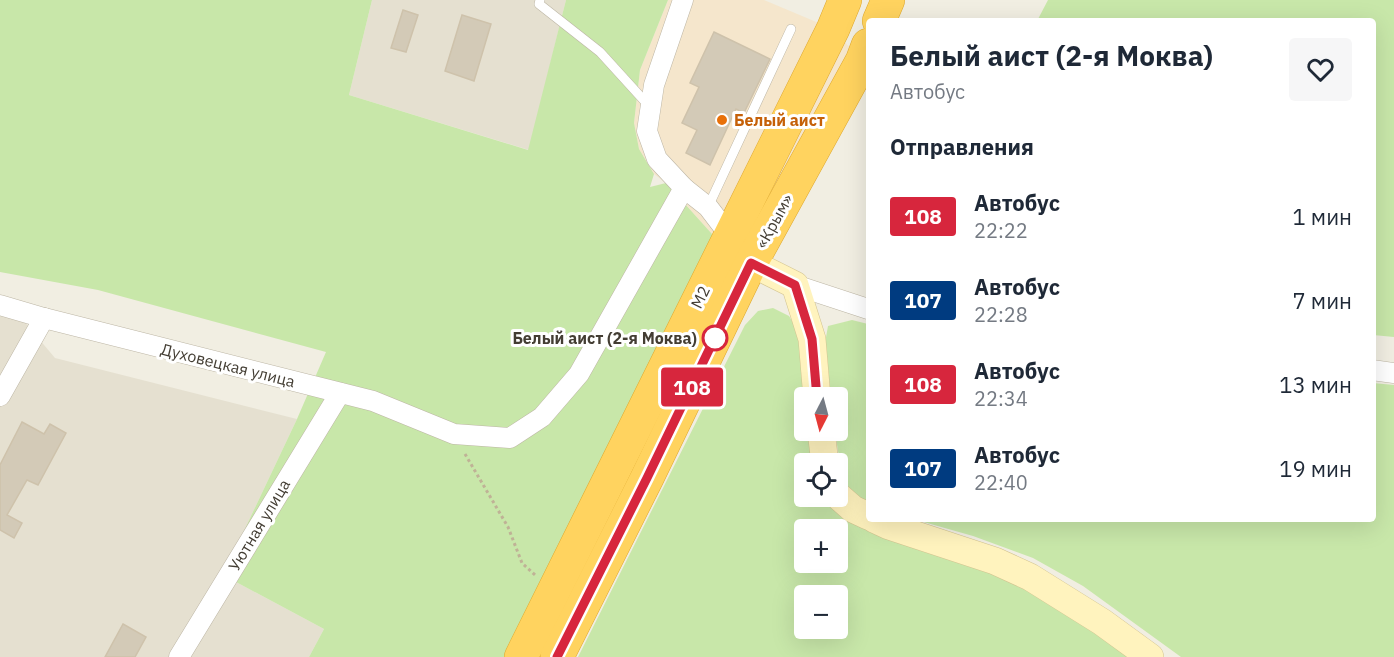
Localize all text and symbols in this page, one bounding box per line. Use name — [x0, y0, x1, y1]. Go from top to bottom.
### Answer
text: Белый аист (2-я Моква) — [890, 37, 1213, 74]
button: heart — [1289, 38, 1352, 101]
text: Автобус — [890, 78, 965, 105]
place label: Белый аист — [734, 110, 825, 130]
marker: Белый аист — [715, 113, 729, 127]
text: Отправления — [890, 132, 1034, 161]
text: Автобус — [974, 188, 1060, 217]
street label: «Крым» — [751, 190, 797, 252]
text: 108 — [904, 202, 942, 230]
text: 1 мин — [1292, 202, 1352, 231]
text: 22:22 — [974, 217, 1028, 244]
text: Автобус — [974, 272, 1060, 301]
street label: М2 — [686, 282, 714, 312]
text: 107 — [904, 286, 942, 314]
text: 7 мин — [1292, 286, 1352, 315]
text: 22:28 — [974, 301, 1028, 328]
marker: Белый аист (2-я Моква) — [702, 325, 728, 351]
place label: Белый аист (2-я Моква) — [512, 328, 697, 348]
street label: Духовецкая улица — [159, 339, 298, 391]
text: Автобус — [974, 356, 1060, 385]
line badge: 108 — [658, 368, 726, 406]
text: 108 — [904, 370, 942, 398]
text: 13 мин — [1279, 370, 1352, 399]
text: 108 — [673, 373, 711, 401]
text: 22:34 — [974, 385, 1028, 412]
north arrow — [794, 387, 848, 441]
map controls — [794, 387, 848, 639]
text: Автобус — [974, 440, 1060, 469]
button: locate — [794, 453, 848, 507]
text: 107 — [904, 454, 942, 482]
text: 19 мин — [1279, 454, 1352, 483]
text: 22:40 — [974, 469, 1028, 496]
street label: Уютная улица — [224, 475, 294, 574]
button: + — [794, 519, 848, 573]
button: − — [794, 585, 848, 639]

